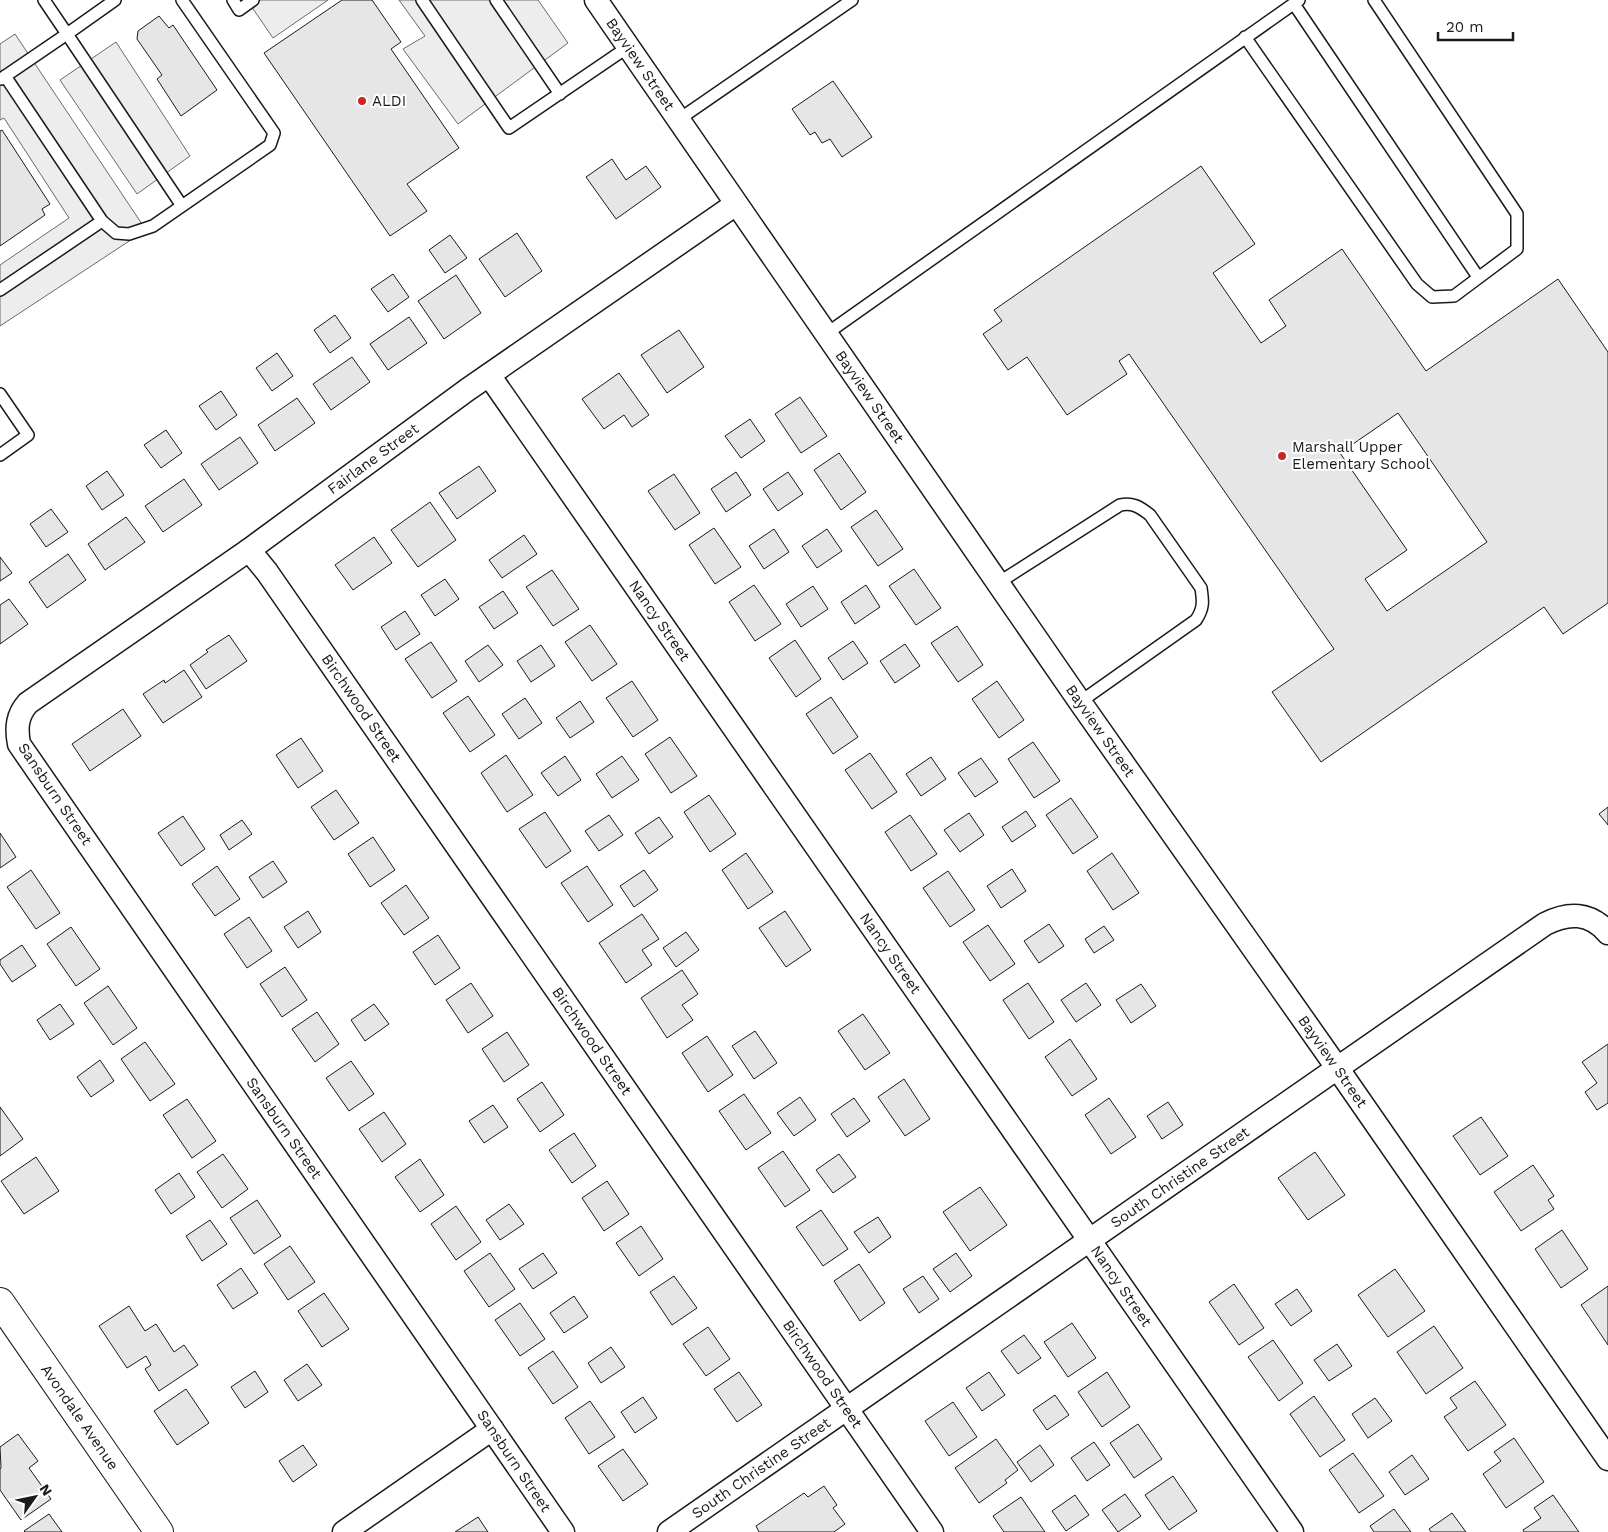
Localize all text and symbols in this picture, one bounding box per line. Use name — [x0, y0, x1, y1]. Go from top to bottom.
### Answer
scale bar — [1438, 10, 1513, 42]
street label: Bayview Street — [602, 14, 679, 115]
text: 20 m — [1446, 18, 1484, 36]
place label: ALDI — [372, 92, 406, 110]
marker: ALDI — [356, 95, 368, 107]
street label: Bayview Street — [831, 347, 908, 447]
street label: Fairlane Street — [324, 419, 423, 498]
place label: Marshall Upper Elementary School — [1292, 438, 1431, 473]
marker: Marshall Upper Elementary School — [1276, 450, 1288, 462]
street label: Nancy Street — [625, 577, 694, 665]
street label: Birchwood Street — [318, 651, 405, 766]
street label: Bayview Street — [1062, 681, 1139, 781]
street label: Sansburn Street — [14, 739, 96, 849]
street label: Nancy Street — [856, 909, 925, 998]
street label: Birchwood Street — [548, 984, 636, 1099]
street label: Bayview Street — [1294, 1012, 1371, 1112]
street label: Sansburn Street — [242, 1074, 326, 1183]
street label: South Christine Street — [1107, 1123, 1253, 1232]
street label: Nancy Street — [1087, 1242, 1156, 1331]
street label: Birchwood Street — [779, 1316, 867, 1432]
street label: Avondale Avenue — [37, 1361, 122, 1473]
street label: Sansburn Street — [473, 1406, 555, 1516]
street label: South Christine Street — [688, 1413, 834, 1523]
north arrow — [10, 1472, 60, 1522]
text: N — [36, 1481, 55, 1499]

